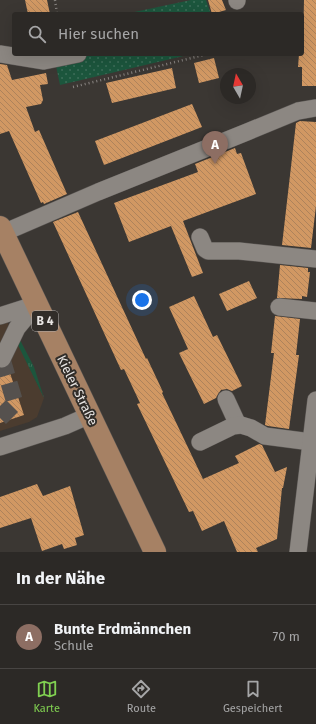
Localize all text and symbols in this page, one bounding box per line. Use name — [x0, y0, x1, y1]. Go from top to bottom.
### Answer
search box — [12, 12, 304, 56]
icon: search — [26, 23, 48, 45]
text: Hier suchen — [58, 25, 139, 43]
north arrow — [220, 68, 256, 104]
pin: A — [202, 131, 228, 164]
your location — [132, 290, 152, 310]
road number: B 4 — [32, 311, 58, 331]
street label: Kieler Straße — [54, 353, 101, 428]
text: In der Nähe — [16, 568, 105, 589]
text: Bunte Erdmännchen — [54, 620, 191, 638]
text: A — [25, 629, 33, 644]
text: 70 m — [273, 629, 300, 644]
text: Schule — [54, 638, 93, 653]
tab: Karte — [33, 678, 60, 715]
tab: Route — [127, 678, 156, 715]
tab: Gespeichert — [223, 678, 283, 715]

